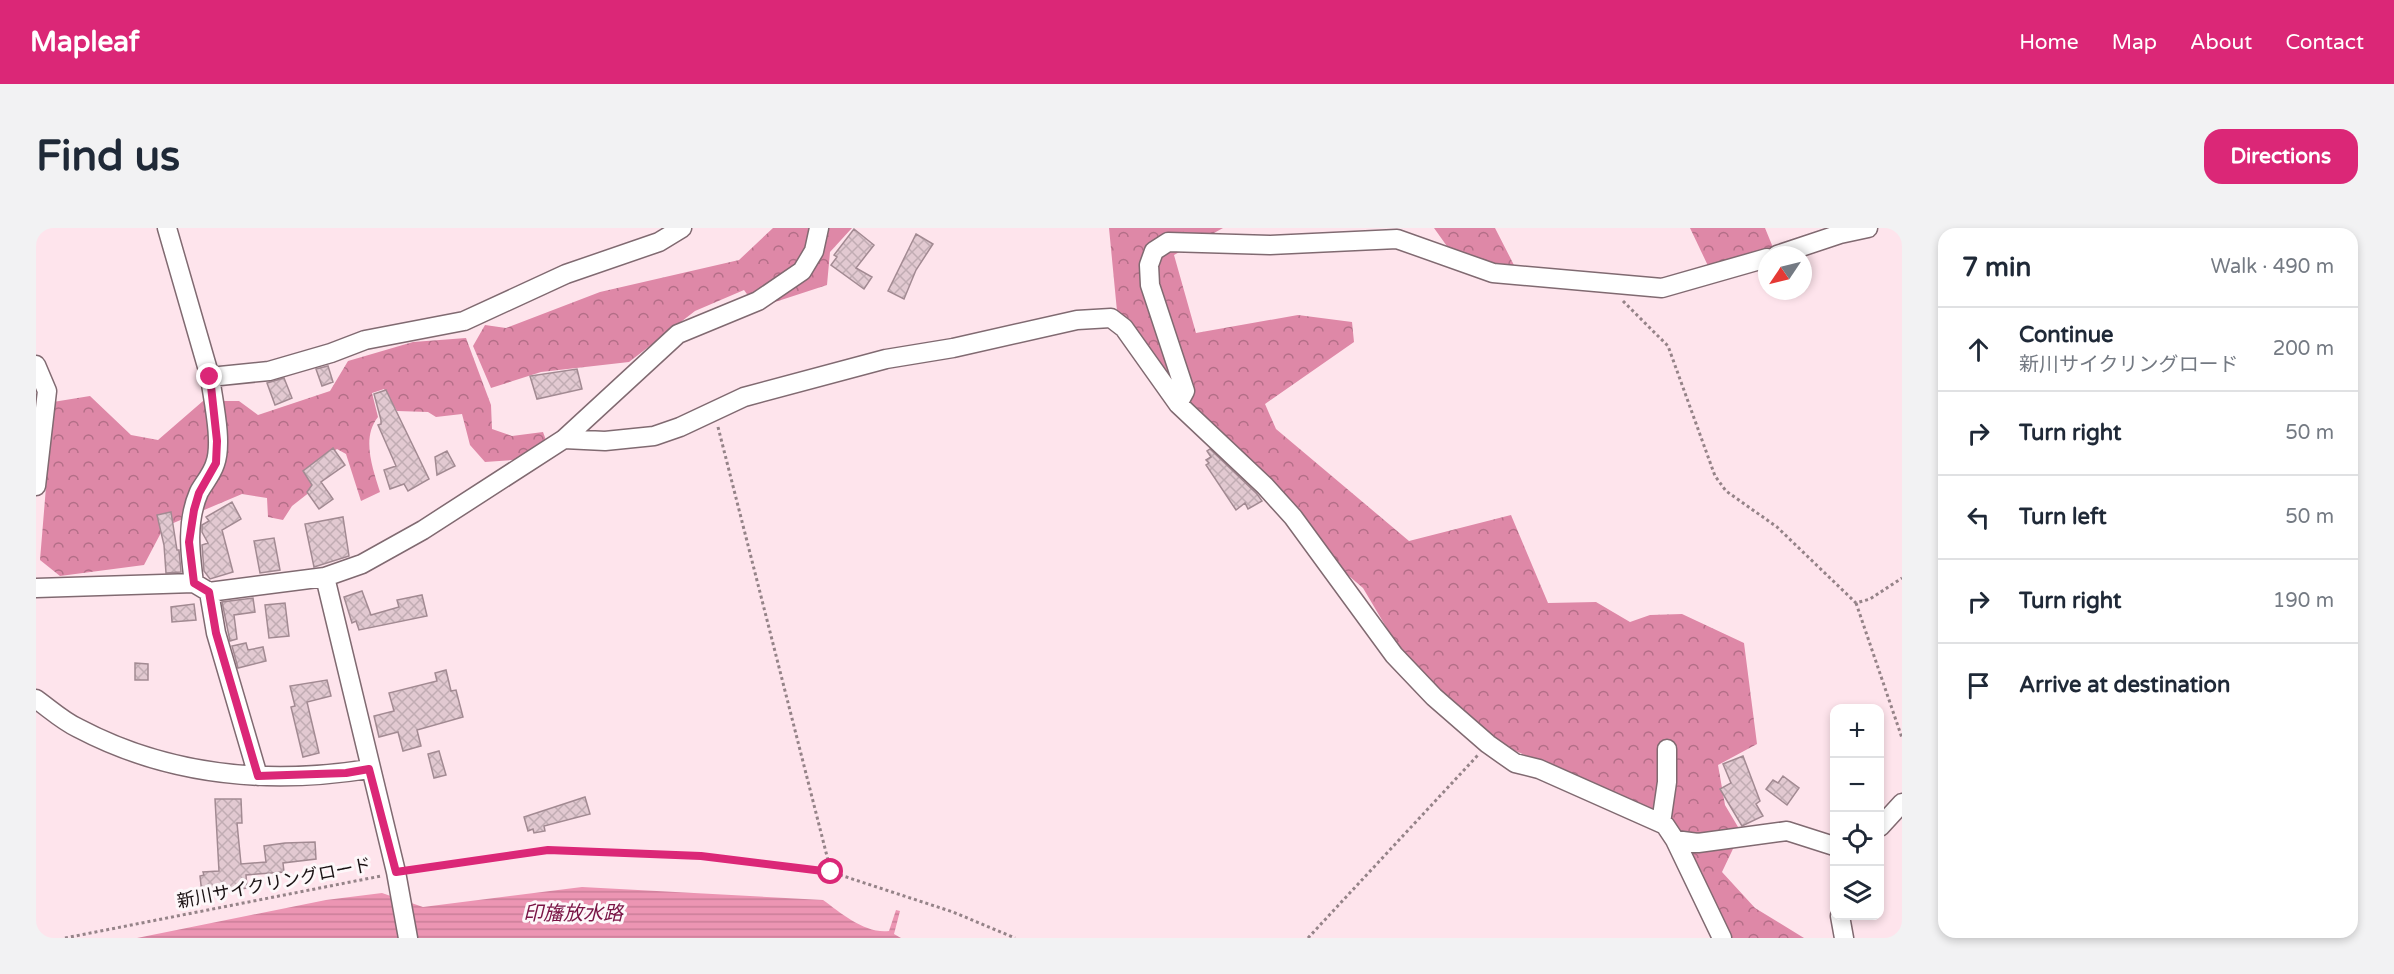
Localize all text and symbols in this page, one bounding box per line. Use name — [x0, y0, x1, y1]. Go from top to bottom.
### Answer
text: Mapleaf — [30, 25, 139, 59]
text: Home — [2019, 30, 2079, 55]
text: Map — [2112, 30, 2157, 55]
text: About — [2190, 30, 2252, 55]
text: Contact — [2285, 30, 2364, 55]
button: Directions — [2204, 129, 2358, 184]
text: Find us — [36, 131, 180, 182]
north arrow — [1758, 246, 1812, 300]
text: 7 min — [1962, 252, 2031, 283]
text: Walk · 490 m — [2211, 255, 2334, 279]
text: Continue — [2019, 322, 2114, 348]
icon: ahead — [1962, 333, 1995, 366]
text: 200 m — [2273, 337, 2334, 361]
text: 新川サイクリングロード — [2019, 353, 2239, 377]
route end — [196, 363, 222, 389]
icon: right — [1962, 417, 1995, 450]
text: Turn right — [2019, 420, 2121, 446]
text: 50 m — [2285, 421, 2334, 445]
icon: left — [1962, 501, 1995, 534]
text: Turn left — [2019, 504, 2107, 530]
text: 50 m — [2285, 505, 2334, 529]
icon: right — [1962, 585, 1995, 618]
text: Turn right — [2019, 588, 2121, 614]
text: 190 m — [2273, 589, 2334, 613]
icon: arrive — [1962, 669, 1995, 702]
text: Arrive at destination — [2019, 672, 2230, 698]
map controls — [1830, 704, 1884, 920]
button: + — [1830, 704, 1884, 758]
button: − — [1830, 758, 1884, 812]
button: locate — [1830, 812, 1884, 866]
street label: 新川サイクリングロード — [175, 853, 373, 913]
route start — [817, 858, 843, 884]
button: layers — [1830, 866, 1884, 920]
water label: 印旛放水路 — [523, 902, 625, 926]

